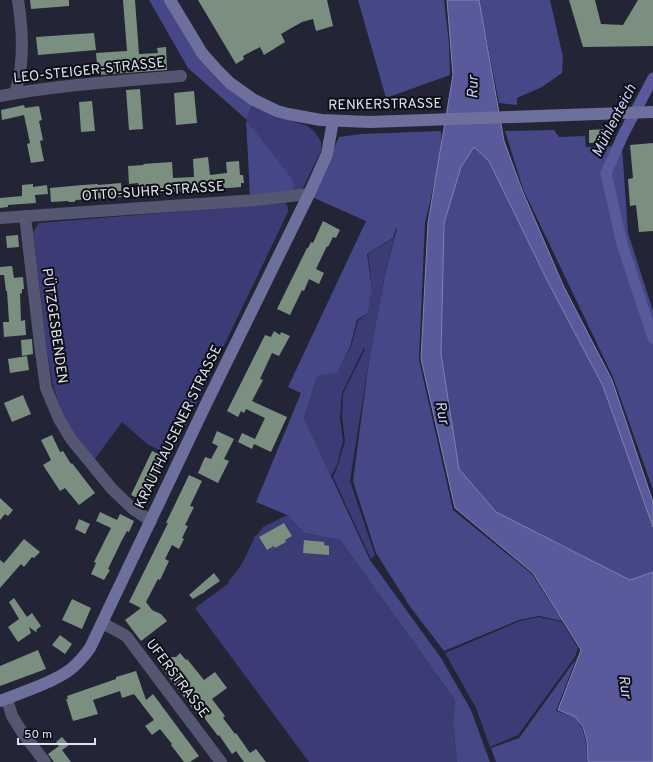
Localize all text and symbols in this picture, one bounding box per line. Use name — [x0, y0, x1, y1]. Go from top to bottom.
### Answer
street label: LEO-STEIGER-STRASSE — [12, 55, 166, 87]
water label: Rur — [464, 74, 484, 99]
water label: Mühlenteich — [589, 81, 641, 161]
street label: RENKERSTRASSE — [328, 96, 442, 114]
street label: OTTO-SUHR-STRASSE — [81, 179, 225, 205]
street label: PÜTZGESBENDEN — [37, 267, 72, 385]
street label: KRAUTHAUSENER STRASSE — [132, 342, 226, 512]
water label: Rur — [429, 400, 453, 428]
street label: UFERSTRASSE — [142, 636, 212, 722]
water label: Rur — [613, 674, 635, 701]
scale bar — [18, 720, 95, 746]
text: 50 m — [24, 727, 52, 743]

